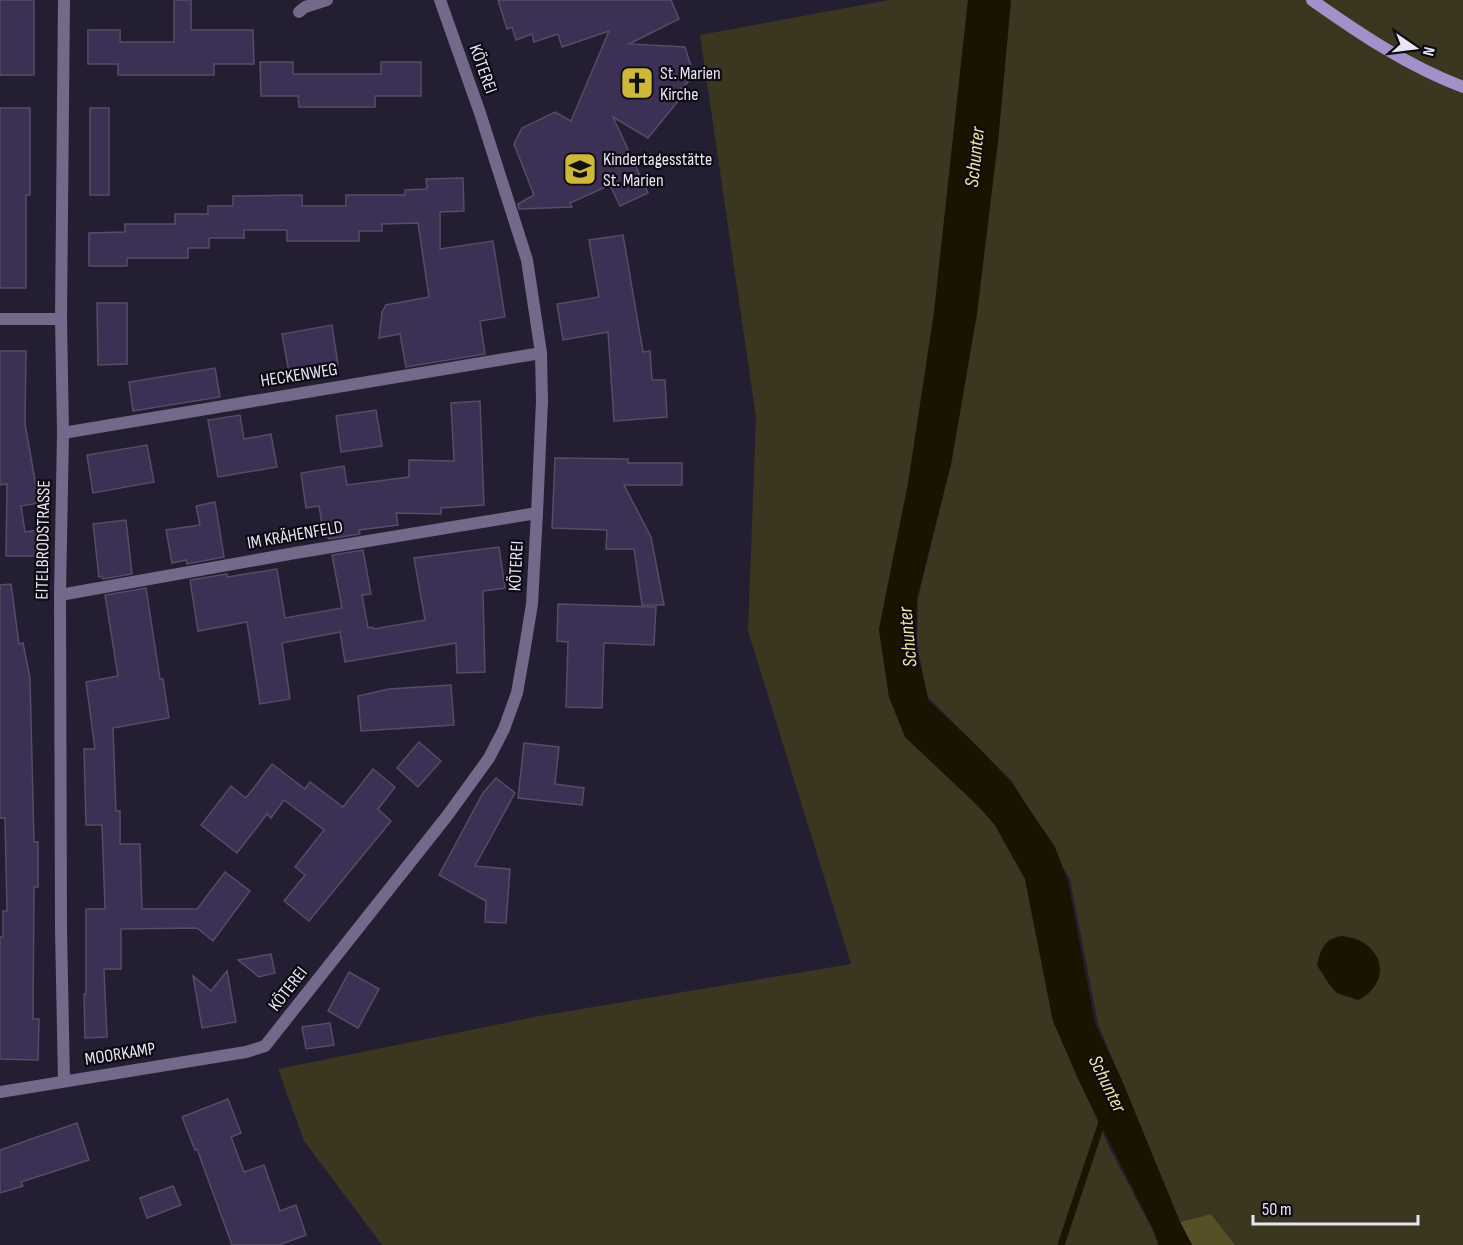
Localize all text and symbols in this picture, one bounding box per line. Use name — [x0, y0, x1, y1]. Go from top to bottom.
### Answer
north arrow — [1385, 18, 1445, 78]
street label: KÖTEREI — [464, 42, 502, 96]
text: N — [1418, 45, 1438, 58]
place label: St. Marien Kirche — [660, 63, 721, 105]
church icon: St. Marien Kirche — [619, 65, 655, 101]
water label: Schunter — [960, 124, 990, 188]
place label: Kindertagesstätte St. Marien — [603, 149, 712, 191]
school or university icon: Kindertagesstätte St. Marien — [562, 151, 598, 187]
street label: HECKENWEG — [259, 359, 339, 391]
street label: EITELBRODSTRASSE — [31, 480, 55, 600]
street label: IM KRÄHENFELD — [245, 516, 345, 554]
street label: KÖTEREI — [504, 540, 528, 592]
water label: Schunter — [893, 604, 923, 668]
street label: KÖTEREI — [264, 963, 312, 1015]
street label: MOORKAMP — [83, 1038, 157, 1070]
water label: Schunter — [1083, 1052, 1132, 1118]
scale bar — [1253, 1188, 1418, 1226]
text: 50 m — [1262, 1199, 1292, 1220]

